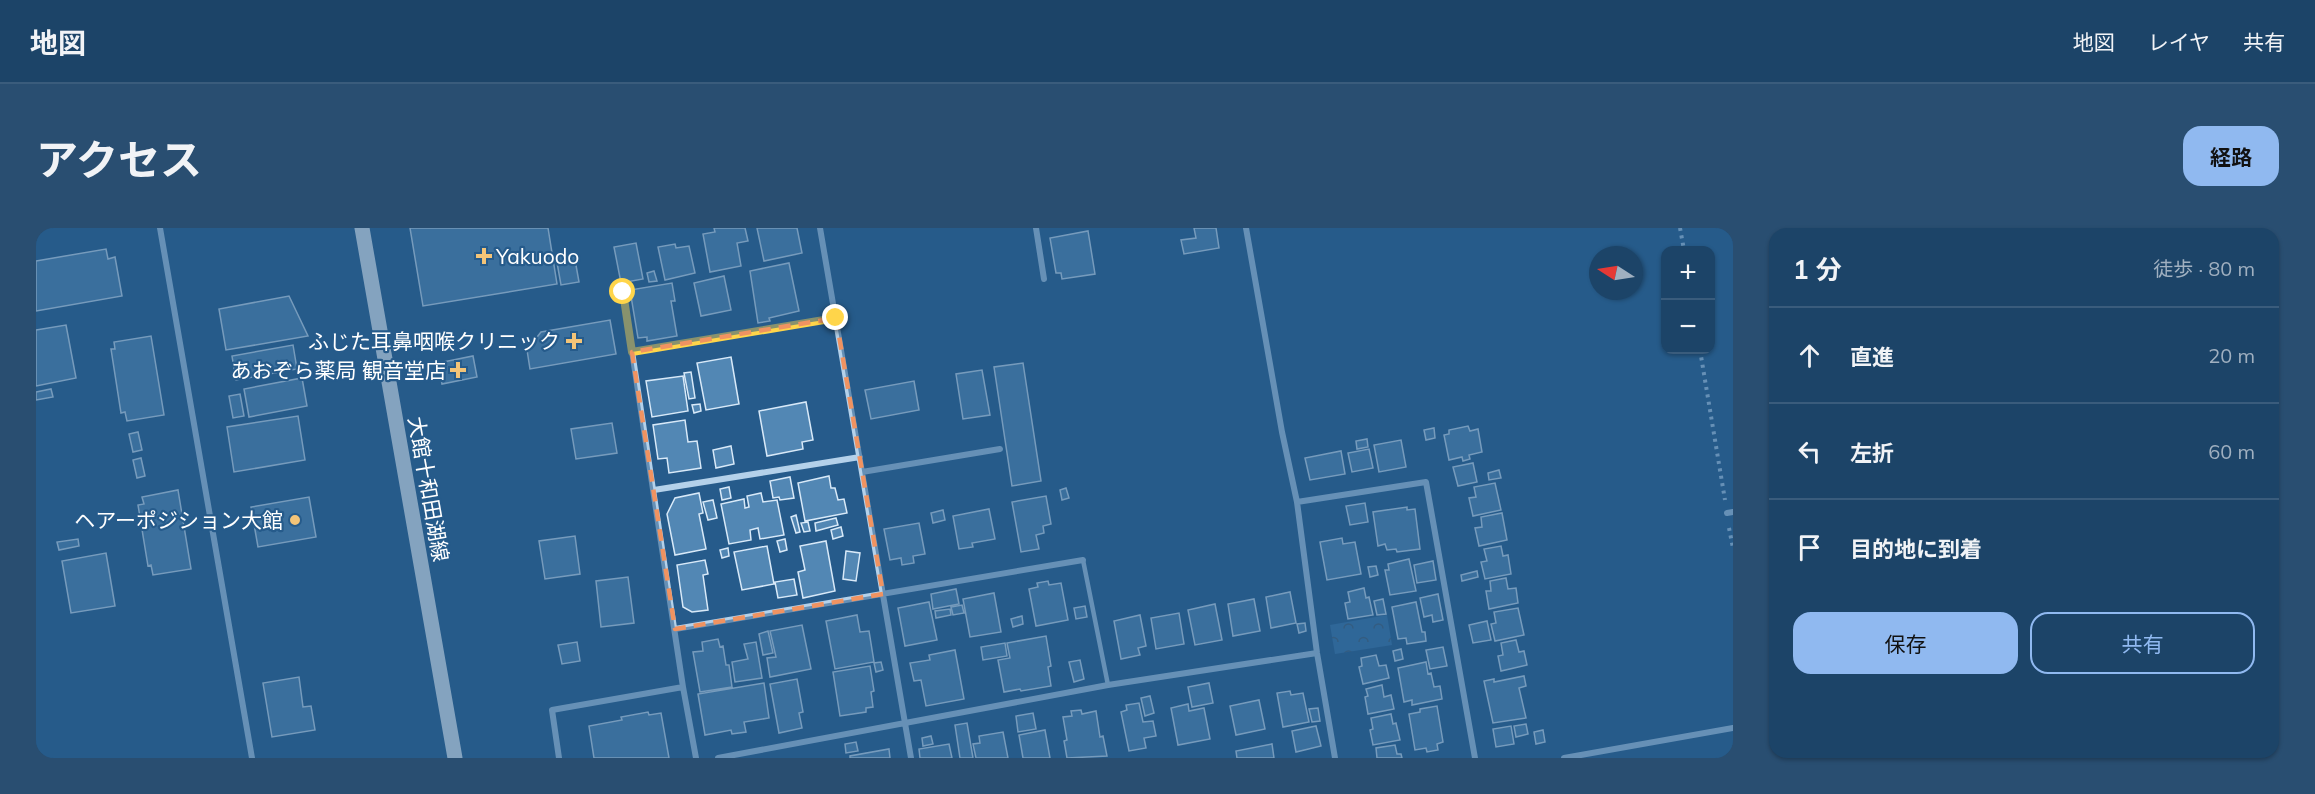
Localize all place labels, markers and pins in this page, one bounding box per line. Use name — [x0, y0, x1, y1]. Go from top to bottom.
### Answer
place label: Yakuodo — [495, 243, 579, 269]
marker: Yakuodo — [477, 249, 491, 263]
place label: ふじた耳鼻咽喉クリニック — [308, 328, 560, 354]
marker: ふじた耳鼻咽喉クリニック — [565, 332, 583, 350]
place label: あおぞら薬局 観音堂店 — [231, 357, 446, 383]
marker: あおぞら薬局 観音堂店 — [451, 363, 465, 377]
place label: ヘアーポジション大館 — [74, 507, 283, 533]
marker: ヘアーポジション大館 — [288, 513, 302, 527]

